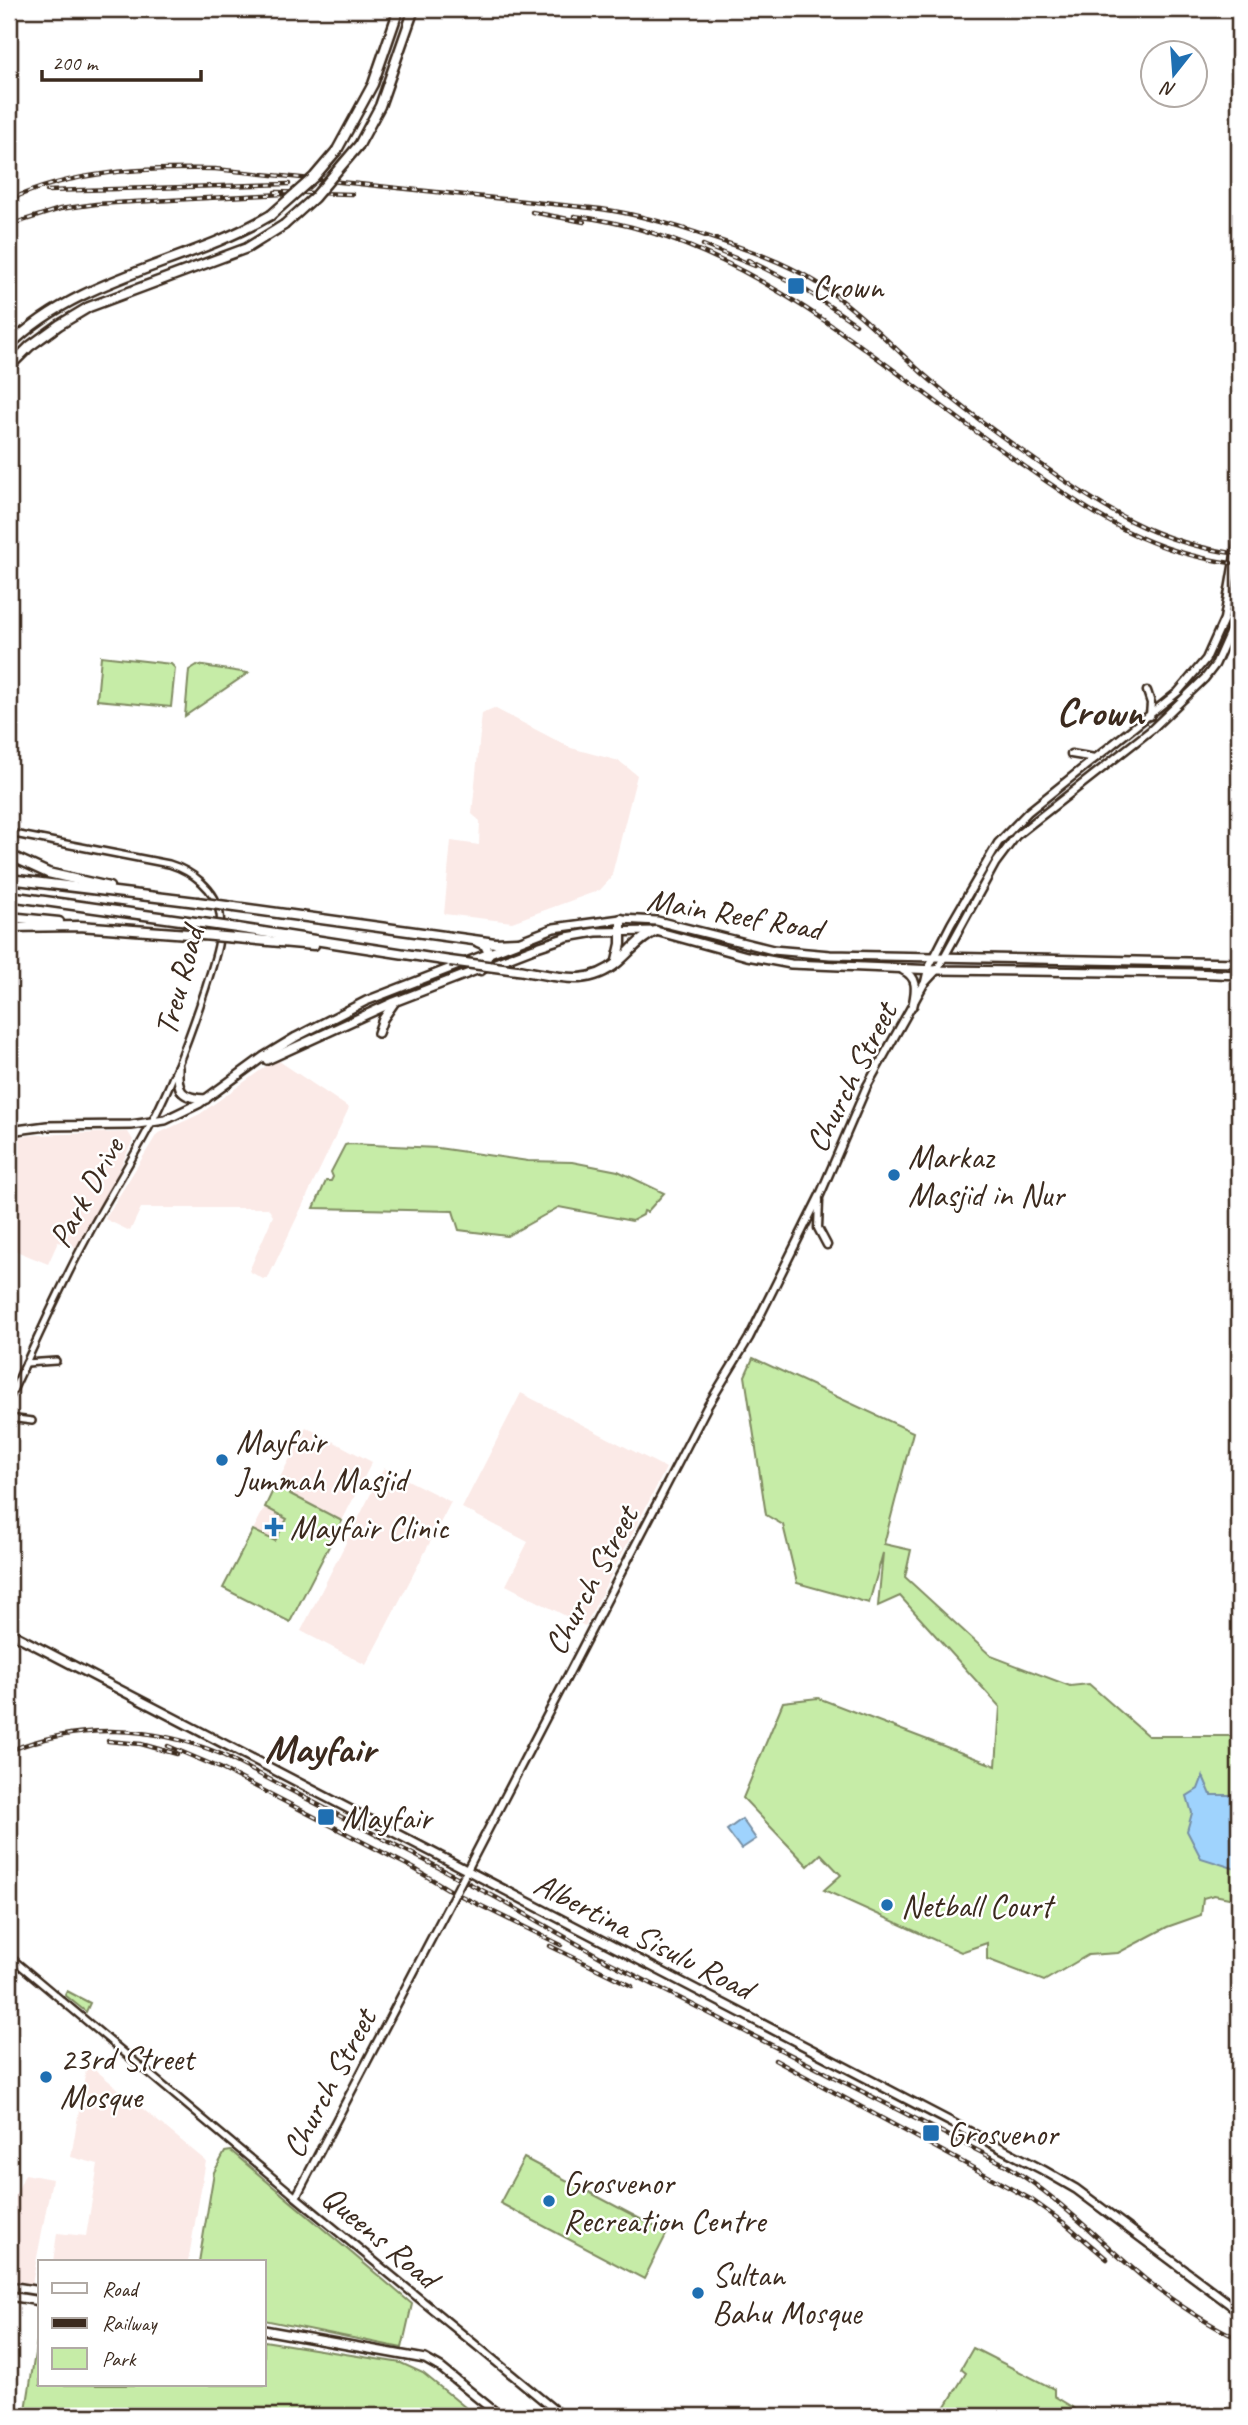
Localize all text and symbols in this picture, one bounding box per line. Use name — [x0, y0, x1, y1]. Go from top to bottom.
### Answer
scale bar — [42, 38, 201, 82]
north arrow — [1140, 38, 1210, 108]
text: 200 m — [52, 50, 99, 76]
text: N — [1157, 75, 1178, 102]
place label: Crown — [812, 266, 885, 308]
marker: Crown — [786, 276, 806, 296]
district label: Crown — [1057, 687, 1146, 737]
street label: Main Reef Road — [644, 878, 831, 951]
street label: Treu Road — [144, 917, 215, 1040]
street label: Church Street — [795, 993, 908, 1159]
street label: Park Drive — [39, 1128, 134, 1255]
place label: Markaz Masjid in Nur — [908, 1136, 1066, 1216]
marker: Markaz Masjid in Nur — [886, 1167, 902, 1183]
place label: Mayfair Jummah Masjid — [234, 1421, 412, 1501]
marker: Mayfair Jummah Masjid — [214, 1452, 230, 1468]
street label: Church Street — [534, 1496, 649, 1662]
place label: Mayfair Clinic — [290, 1507, 450, 1549]
marker: Mayfair Clinic — [264, 1517, 284, 1537]
district label: Mayfair — [265, 1724, 380, 1774]
place label: Mayfair — [342, 1797, 435, 1839]
marker: Mayfair — [316, 1807, 336, 1827]
street label: Albertina Sisulu Road — [527, 1863, 764, 2011]
place label: Netball Court — [901, 1885, 1056, 1927]
marker: Netball Court — [879, 1897, 895, 1913]
street label: Church Street — [272, 1999, 387, 2165]
place label: 23rd Street Mosque — [60, 2038, 197, 2118]
marker: 23rd Street Mosque — [38, 2069, 54, 2085]
place label: Grosvenor — [947, 2113, 1060, 2155]
marker: Grosvenor — [921, 2123, 941, 2143]
place label: Grosvenor Recreation Centre — [563, 2162, 767, 2242]
street label: Queens Road — [313, 2176, 451, 2301]
marker: Grosvenor Recreation Centre — [541, 2193, 557, 2209]
place label: Sultan Bahu Mosque — [712, 2254, 863, 2334]
legend — [38, 2260, 266, 2386]
text: Road — [102, 2276, 141, 2302]
marker: Sultan Bahu Mosque — [690, 2285, 706, 2301]
text: Railway — [102, 2310, 158, 2336]
text: Park — [102, 2346, 137, 2372]

